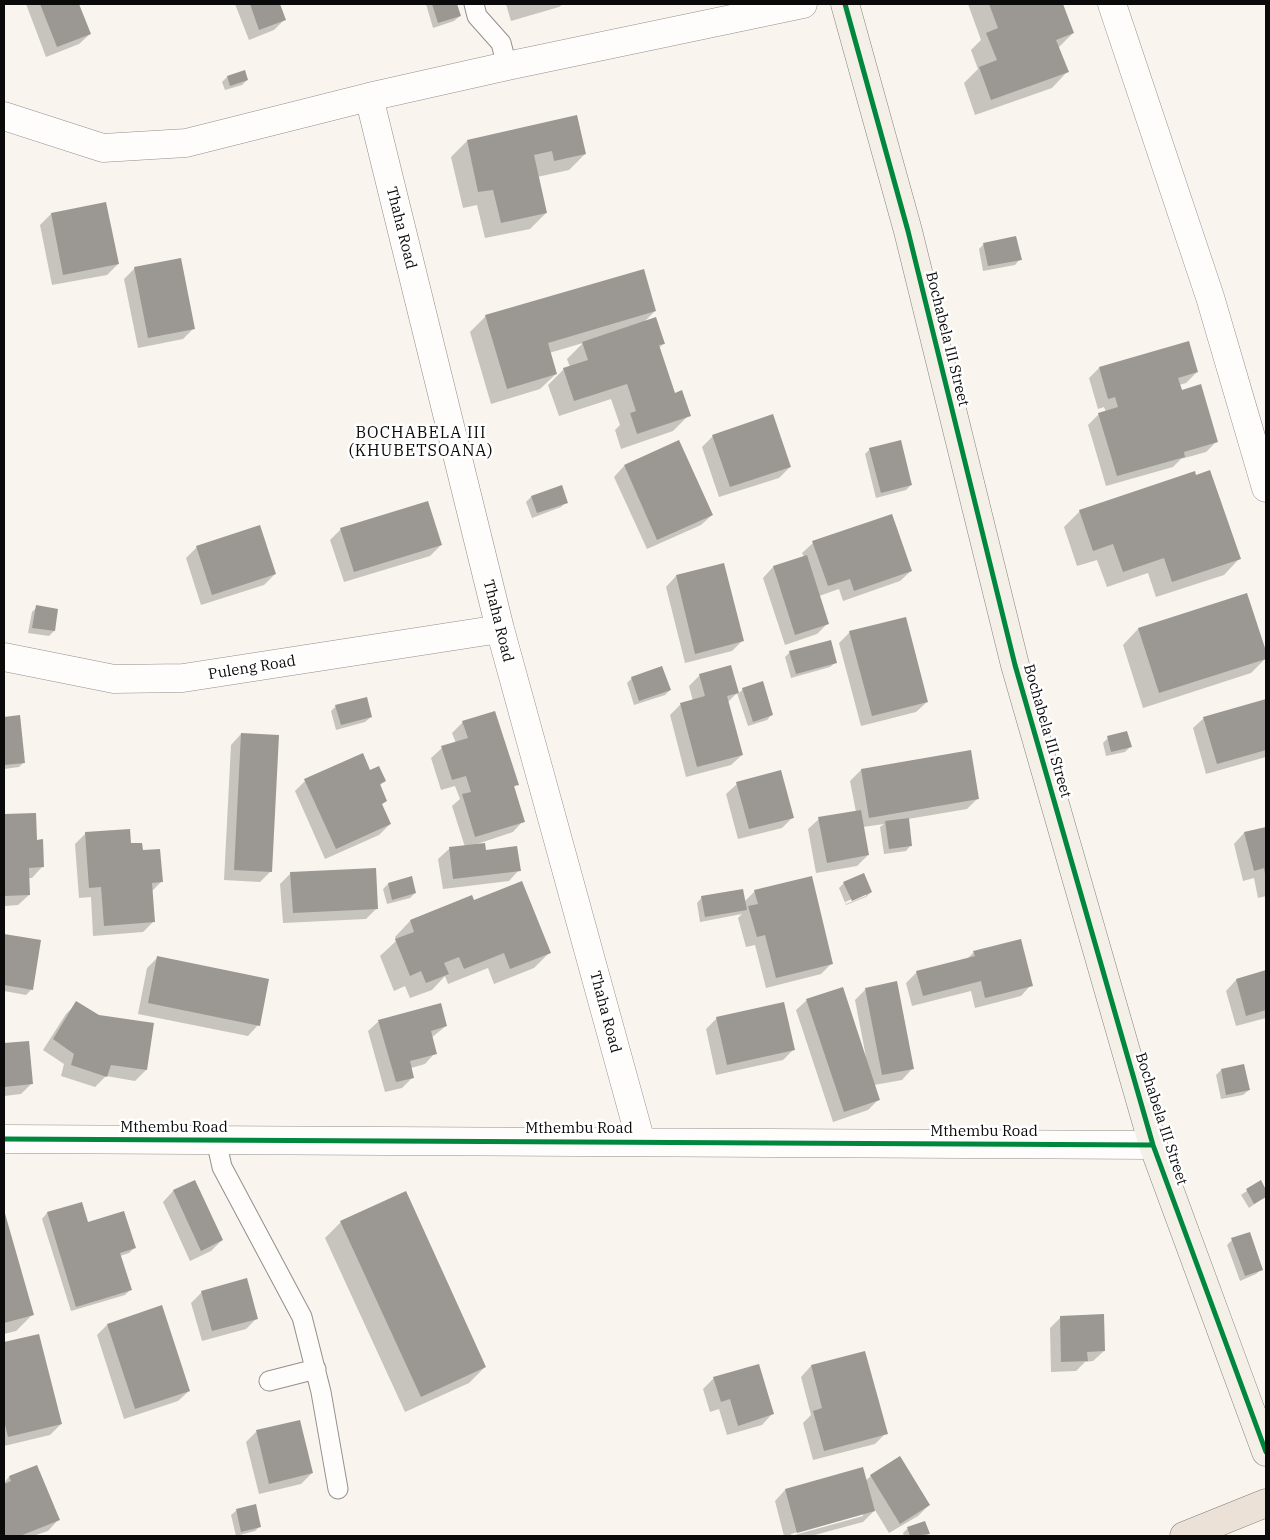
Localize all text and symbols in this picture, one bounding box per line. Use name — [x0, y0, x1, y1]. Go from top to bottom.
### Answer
street label: Thaha Road — [382, 185, 420, 271]
street label: Bochabela III Street — [922, 270, 972, 408]
district label: BOCHABELA III (KHUBETSOANA) — [347, 423, 495, 461]
street label: Thaha Road — [479, 578, 517, 664]
street label: Puleng Road — [207, 652, 297, 684]
street label: Bochabela III Street — [1019, 662, 1075, 800]
street label: Thaha Road — [585, 969, 625, 1055]
street label: Bochabela III Street — [1131, 1050, 1191, 1188]
street label: Mthembu Road — [120, 1119, 228, 1137]
street label: Mthembu Road — [525, 1120, 633, 1138]
street label: Mthembu Road — [930, 1123, 1038, 1141]

